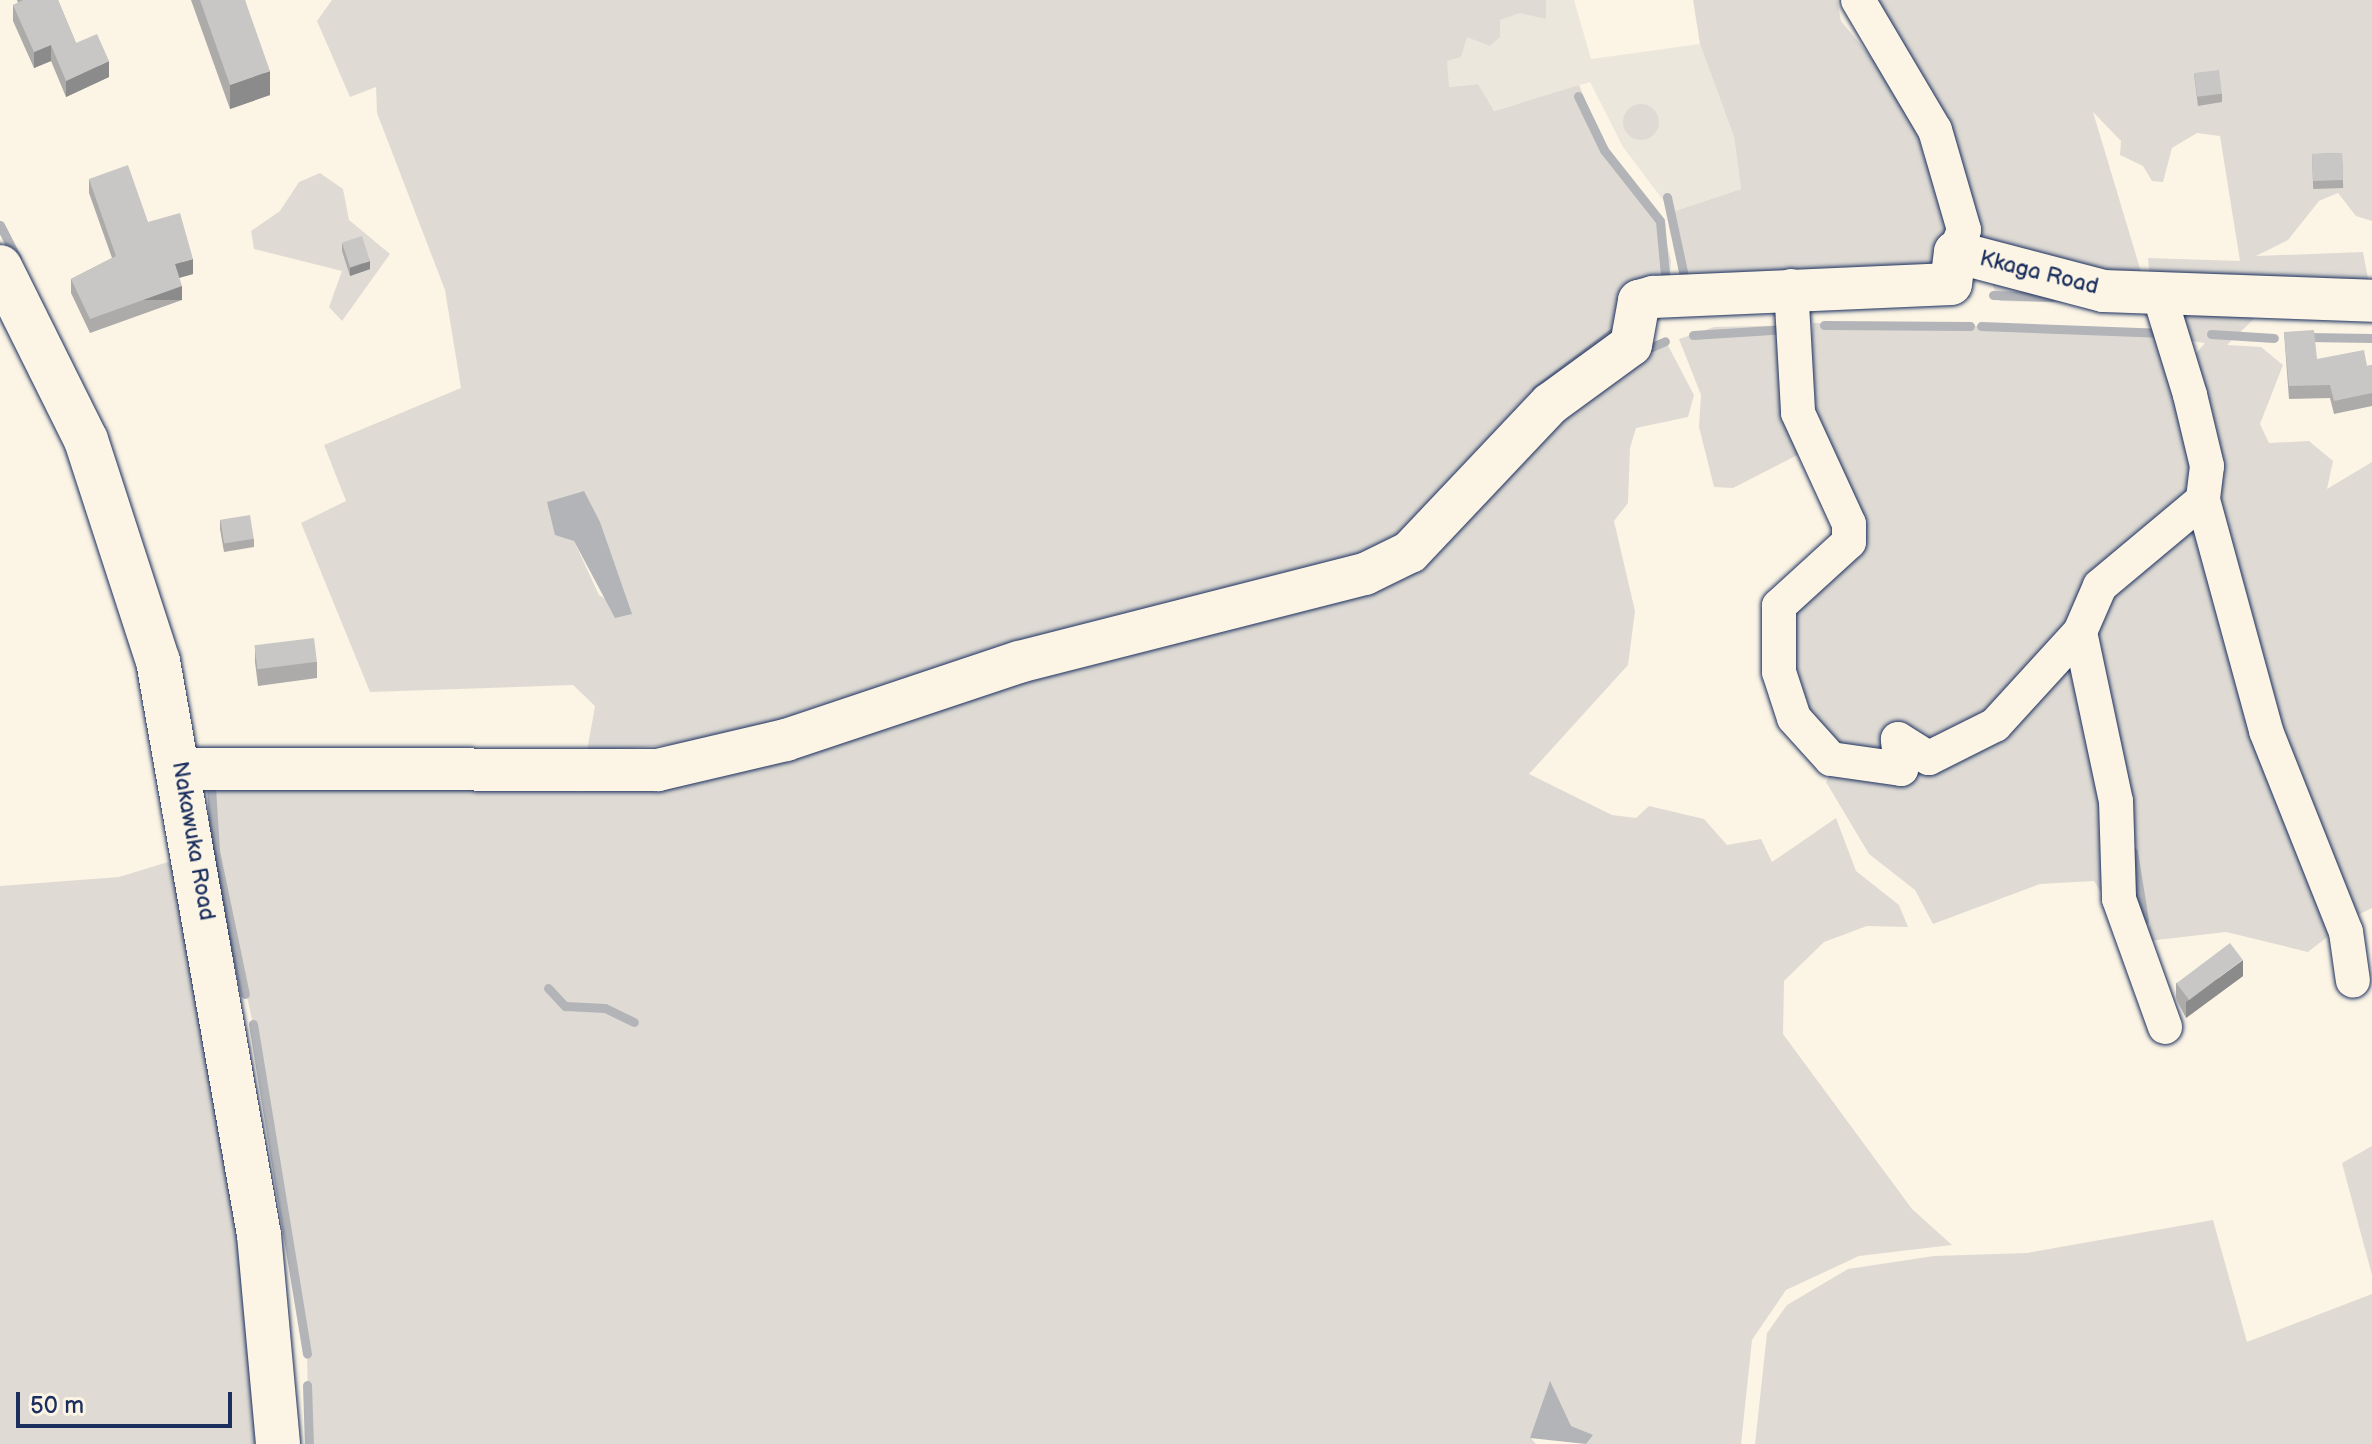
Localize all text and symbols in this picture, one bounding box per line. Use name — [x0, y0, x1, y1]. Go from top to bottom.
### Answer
street label: Kkaga Road — [1977, 246, 2101, 300]
street label: Nakawuka Road — [166, 759, 220, 923]
scale bar — [20, 1376, 236, 1426]
text: 50 m — [30, 1391, 84, 1420]

